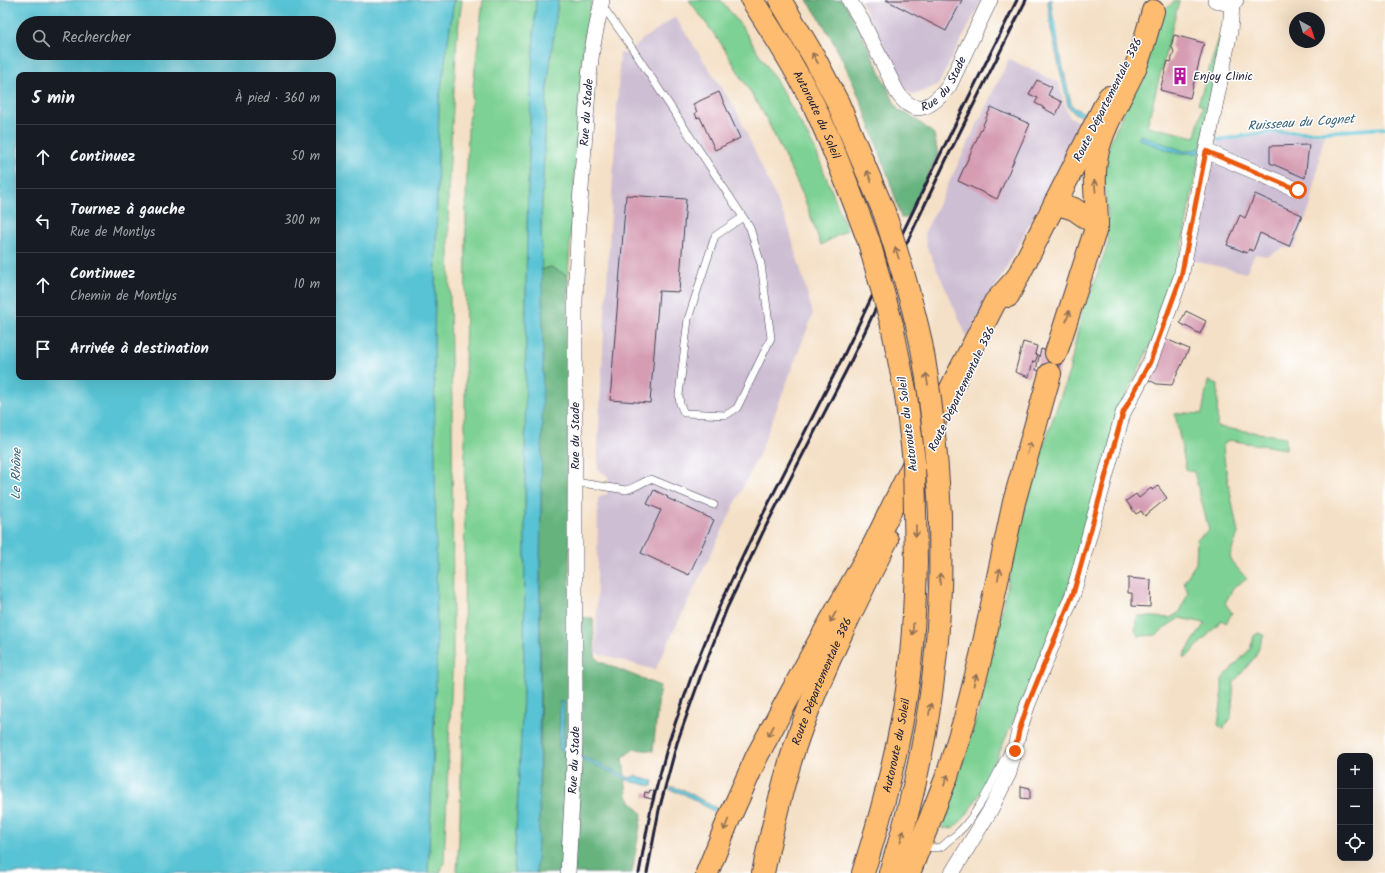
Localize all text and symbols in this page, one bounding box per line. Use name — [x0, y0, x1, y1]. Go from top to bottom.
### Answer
north arrow — [1289, 12, 1325, 48]
search box — [16, 16, 336, 60]
text: Rechercher — [62, 26, 130, 50]
icon: search — [30, 27, 52, 49]
street label: Route Départementale 386 — [1068, 35, 1148, 165]
one-way arrow — [810, 52, 818, 64]
street label: Rue du Stade — [918, 53, 972, 117]
building icon: Enjoy Clinic — [1170, 66, 1190, 86]
street label: Autoroute du Soleil — [788, 67, 846, 162]
place label: Enjoy Clinic — [1193, 67, 1253, 86]
street label: Rue du Stade — [575, 78, 598, 147]
text: 5 min — [32, 85, 75, 112]
text: À pied · 360 m — [235, 88, 320, 109]
water label: Ruisseau du Cognet — [1247, 109, 1357, 137]
text: Continuez — [70, 145, 135, 169]
icon: ahead — [32, 146, 54, 168]
text: 50 m — [291, 146, 320, 167]
one-way arrow — [865, 171, 873, 183]
one-way arrow — [1091, 180, 1099, 193]
route start — [1289, 181, 1307, 199]
text: Tournez à gauche — [70, 198, 185, 222]
icon: left — [32, 210, 54, 232]
text: 300 m — [284, 210, 320, 231]
text: Rue de Montlys — [70, 222, 155, 243]
one-way arrow — [893, 246, 900, 259]
text: Continuez — [70, 262, 135, 286]
icon: ahead — [32, 274, 54, 296]
text: 10 m — [294, 274, 320, 295]
text: Chemin de Montlys — [70, 286, 177, 307]
one-way arrow — [1065, 310, 1072, 323]
street label: Route Départementale 386 — [923, 323, 1001, 455]
text: Arrivée à destination — [70, 337, 209, 361]
icon: arrive — [32, 338, 54, 360]
one-way arrow — [923, 373, 931, 386]
street label: Autoroute du Soleil — [893, 375, 923, 473]
street label: Rue du Stade — [566, 402, 585, 470]
one-way arrow — [1026, 442, 1033, 455]
water label: Le Rhône — [6, 447, 28, 500]
one-way arrow — [912, 524, 920, 537]
one-way arrow — [995, 568, 1003, 581]
one-way arrow — [937, 573, 944, 586]
one-way arrow — [829, 610, 837, 622]
street label: Route Départementale 386 — [786, 614, 857, 748]
one-way arrow — [910, 622, 917, 635]
one-way arrow — [972, 674, 979, 687]
street label: Autoroute du Soleil — [877, 697, 915, 795]
one-way arrow — [926, 703, 934, 716]
one-way arrow — [767, 724, 774, 736]
street label: Rue du Stade — [563, 726, 585, 794]
route end — [1006, 742, 1024, 760]
map controls — [1337, 753, 1373, 861]
button: + — [1337, 753, 1373, 789]
one-way arrow — [942, 774, 950, 786]
button: − — [1337, 789, 1373, 825]
one-way arrow — [722, 819, 729, 831]
button: locate — [1337, 825, 1373, 861]
one-way arrow — [899, 829, 906, 842]

